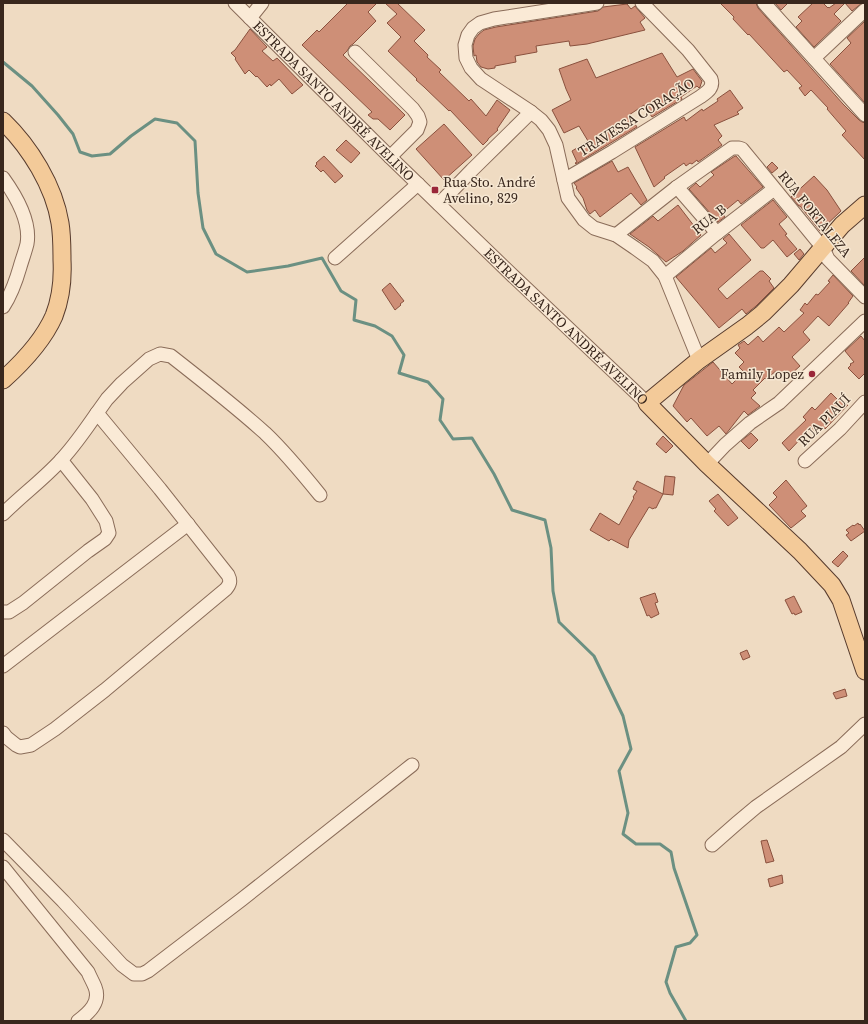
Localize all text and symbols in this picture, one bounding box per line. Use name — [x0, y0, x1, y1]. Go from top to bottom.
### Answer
street label: ESTRADA SANTO ANDRÉ AVELINO — [248, 16, 419, 186]
street label: TRAVESSA CORAÇÃO — [574, 73, 698, 161]
street label: RUA FORTALEZA — [774, 166, 857, 262]
place label: Rua Sto. André Avelino, 829 — [443, 172, 536, 208]
marker: Rua Sto. André Avelino, 829 — [430, 185, 440, 195]
street label: RUA B — [687, 199, 731, 239]
street label: ESTRADA SANTO ANDRÉ AVELINO — [480, 243, 653, 410]
place label: Family Lopez — [721, 364, 805, 384]
marker: Family Lopez — [807, 369, 817, 379]
street label: RUA PIAUÍ — [793, 389, 855, 451]

